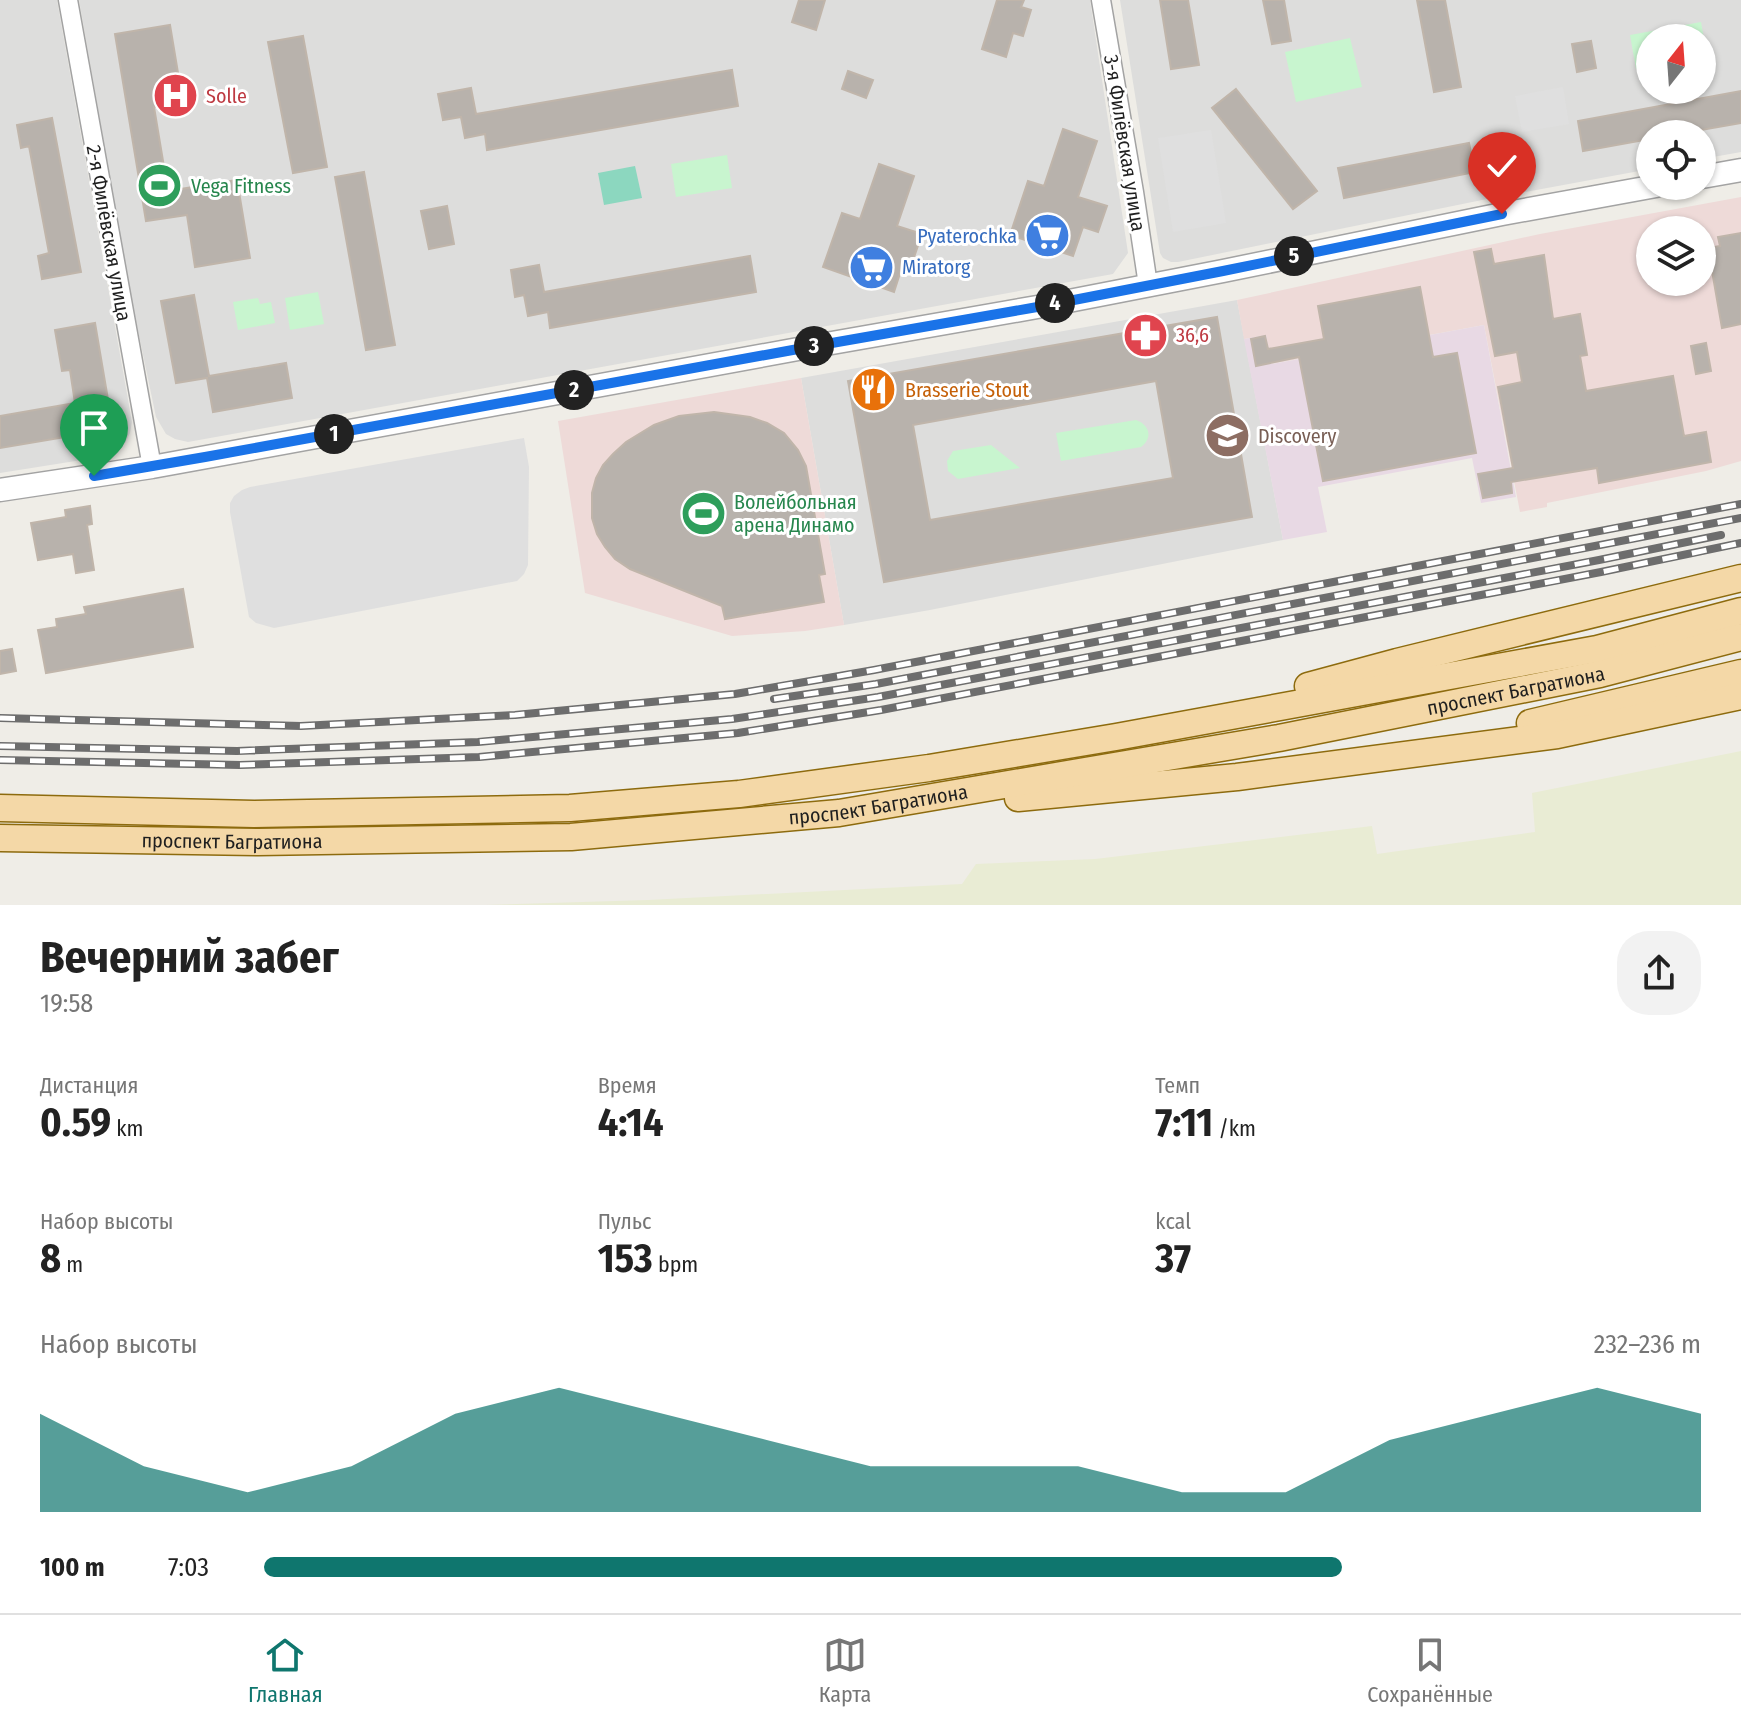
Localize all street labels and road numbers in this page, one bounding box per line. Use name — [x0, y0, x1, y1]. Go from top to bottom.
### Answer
street label: 3-я Филёвская улица — [1099, 53, 1151, 233]
street label: 2-я Филёвская улица — [82, 143, 136, 323]
street label: проспект Багратиона — [1425, 661, 1607, 720]
street label: проспект Багратиона — [788, 779, 969, 829]
street label: проспект Багратиона — [141, 828, 323, 854]

